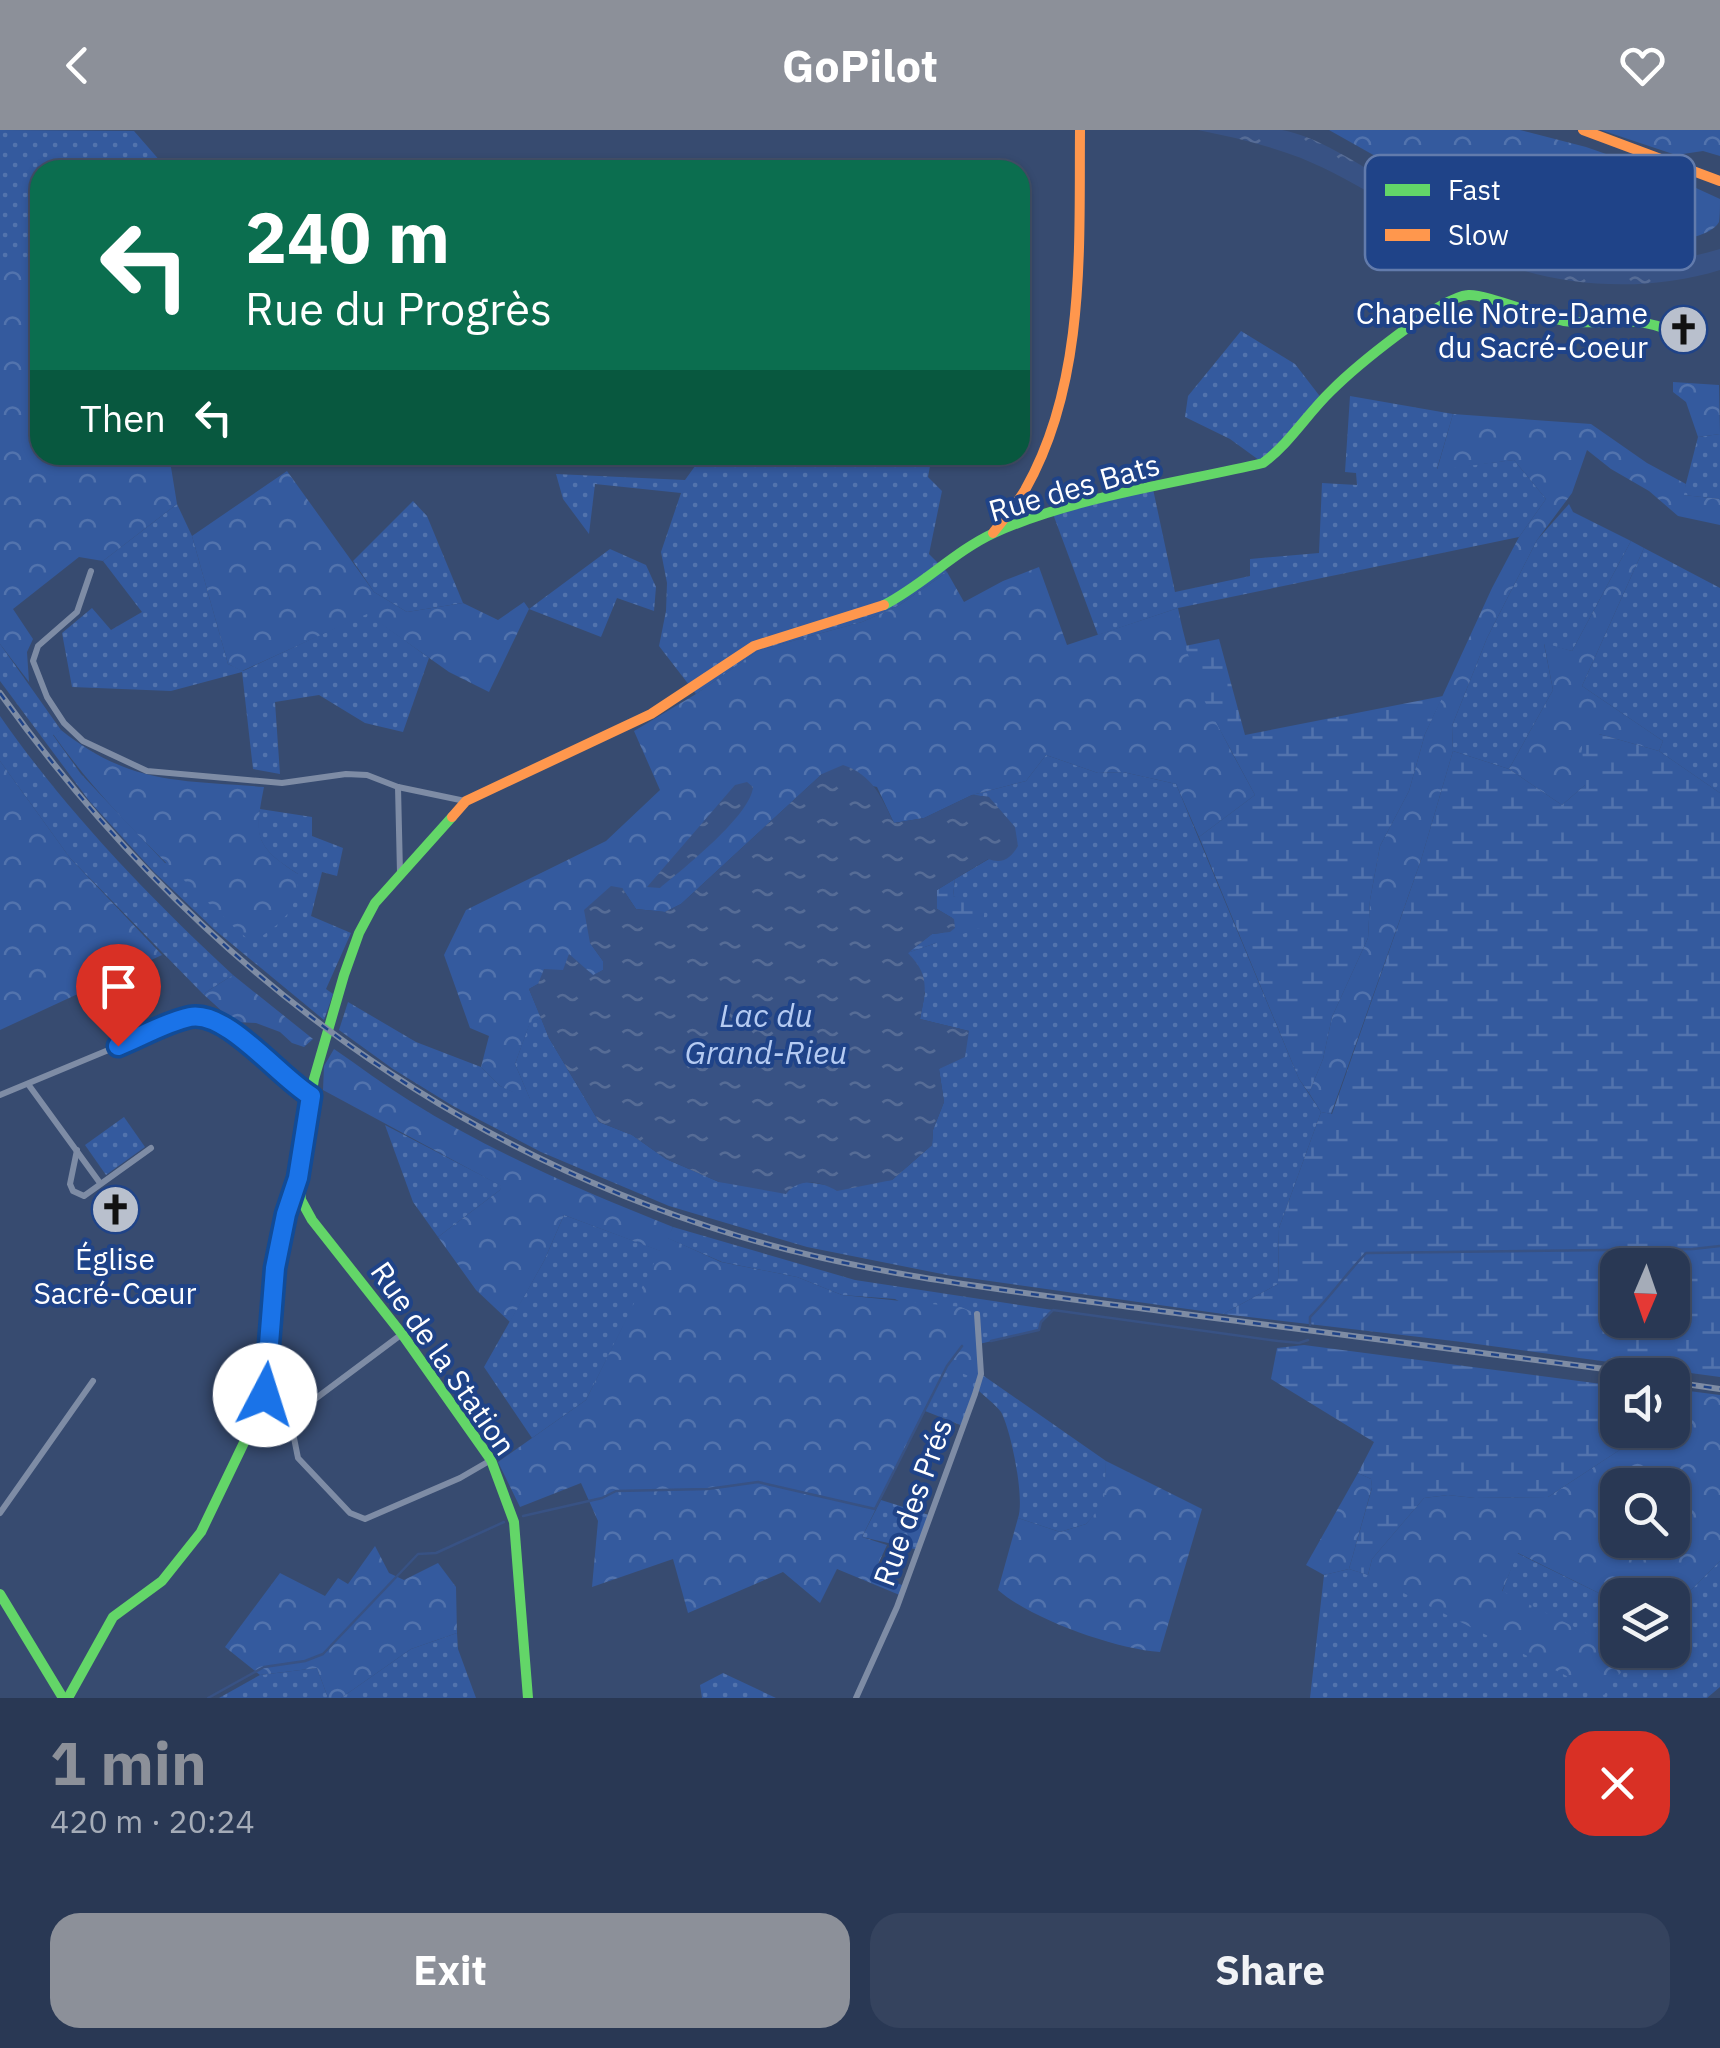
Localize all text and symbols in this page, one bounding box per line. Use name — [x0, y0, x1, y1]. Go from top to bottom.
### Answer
text: GoPilot — [782, 36, 938, 94]
icon: back — [50, 38, 105, 93]
icon: heart — [1615, 38, 1670, 93]
legend — [1365, 155, 1695, 270]
text: Fast — [1448, 171, 1501, 208]
text: 240 m — [245, 191, 450, 282]
icon: left — [80, 200, 210, 330]
text: Slow — [1448, 216, 1509, 253]
text: Rue du Progrès — [245, 279, 552, 337]
place label: Chapelle Notre-Dame du Sacré-Coeur — [1356, 293, 1648, 366]
church icon: Chapelle Notre-Dame du Sacré-Coeur — [1657, 303, 1709, 355]
icon: left — [186, 390, 241, 445]
text: Then — [80, 393, 166, 442]
street label: Rue des Bats — [984, 444, 1164, 530]
pin — [76, 944, 161, 1047]
icon: arrive — [91, 959, 146, 1014]
water label: Lac du Grand-Rieu — [685, 994, 847, 1073]
church icon: Église Sacré-Cœur — [89, 1183, 141, 1235]
place label: Église Sacré-Cœur — [33, 1239, 197, 1312]
north arrow — [1600, 1248, 1690, 1338]
map controls — [1600, 1248, 1690, 1668]
street label: Rue de la Station — [363, 1253, 525, 1463]
position arrow — [213, 1343, 317, 1447]
button: sound — [1600, 1358, 1690, 1448]
street label: Rue des Prés — [864, 1413, 960, 1591]
button: search — [1600, 1468, 1690, 1558]
button: layers — [1600, 1578, 1690, 1668]
text: 1 min — [50, 1723, 207, 1802]
button: close — [1565, 1731, 1670, 1836]
text: 420 m · 20:24 — [50, 1800, 255, 1842]
button: Exit — [50, 1913, 850, 2028]
button: Share — [870, 1913, 1670, 2028]

